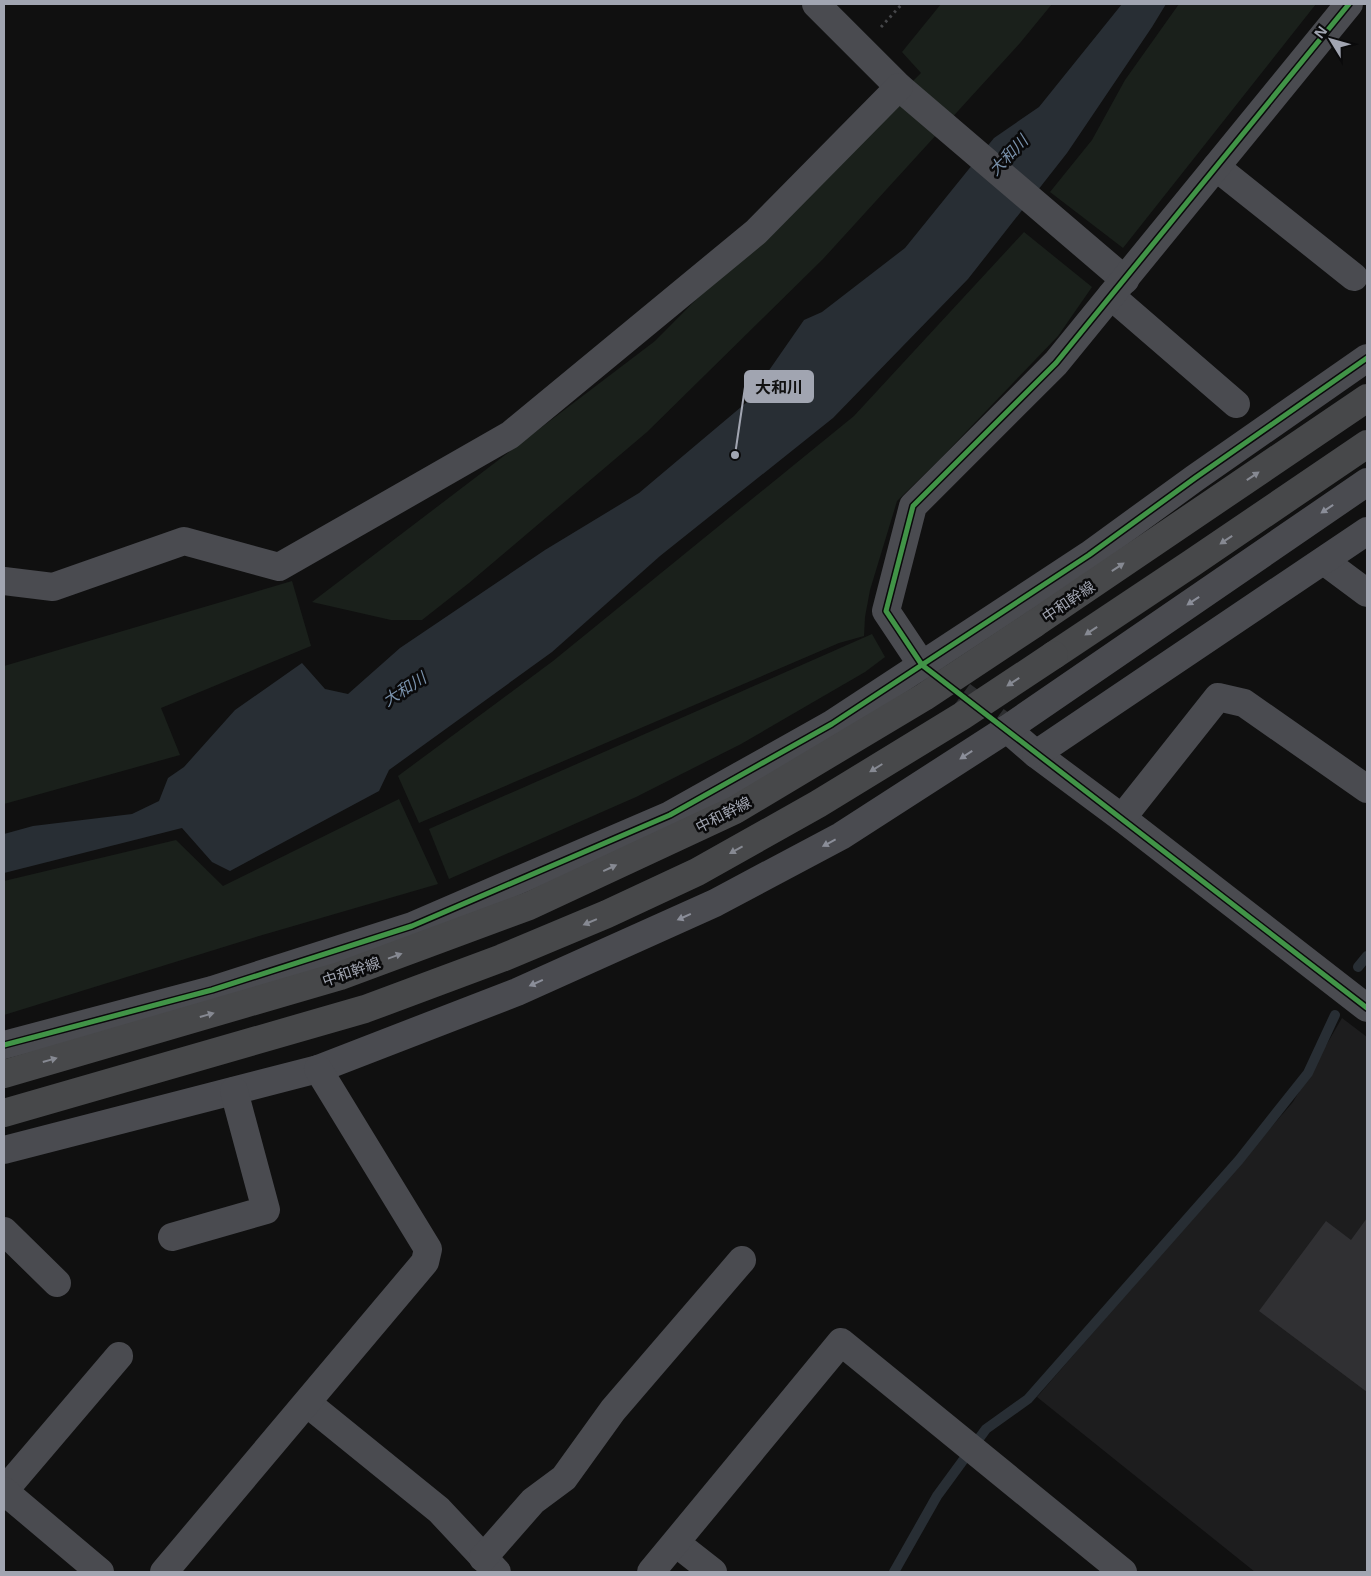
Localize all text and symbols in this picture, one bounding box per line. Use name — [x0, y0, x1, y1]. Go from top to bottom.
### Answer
north arrow — [1306, 15, 1356, 65]
text: N — [1309, 22, 1331, 42]
water label: 大和川 — [983, 129, 1034, 180]
callout: 大和川 — [745, 371, 813, 402]
text: 大和川 — [755, 376, 803, 398]
one-way arrow — [1246, 471, 1259, 481]
one-way arrow — [1320, 505, 1334, 514]
one-way arrow — [1219, 535, 1233, 545]
one-way arrow — [1111, 562, 1125, 572]
street label: 中和幹線 — [1038, 576, 1098, 626]
one-way arrow — [1186, 596, 1200, 606]
one-way arrow — [1084, 626, 1097, 635]
water label: 大和川 — [378, 666, 432, 711]
one-way arrow — [1007, 677, 1020, 686]
one-way arrow — [959, 751, 972, 760]
one-way arrow — [870, 764, 883, 773]
street label: 中和幹線 — [692, 791, 754, 837]
one-way arrow — [822, 838, 835, 847]
one-way arrow — [728, 846, 743, 854]
one-way arrow — [603, 864, 617, 872]
one-way arrow — [677, 913, 691, 921]
one-way arrow — [583, 918, 597, 926]
street label: 中和幹線 — [319, 952, 383, 990]
one-way arrow — [388, 952, 403, 960]
one-way arrow — [529, 980, 543, 988]
one-way arrow — [199, 1010, 214, 1018]
one-way arrow — [43, 1056, 58, 1064]

